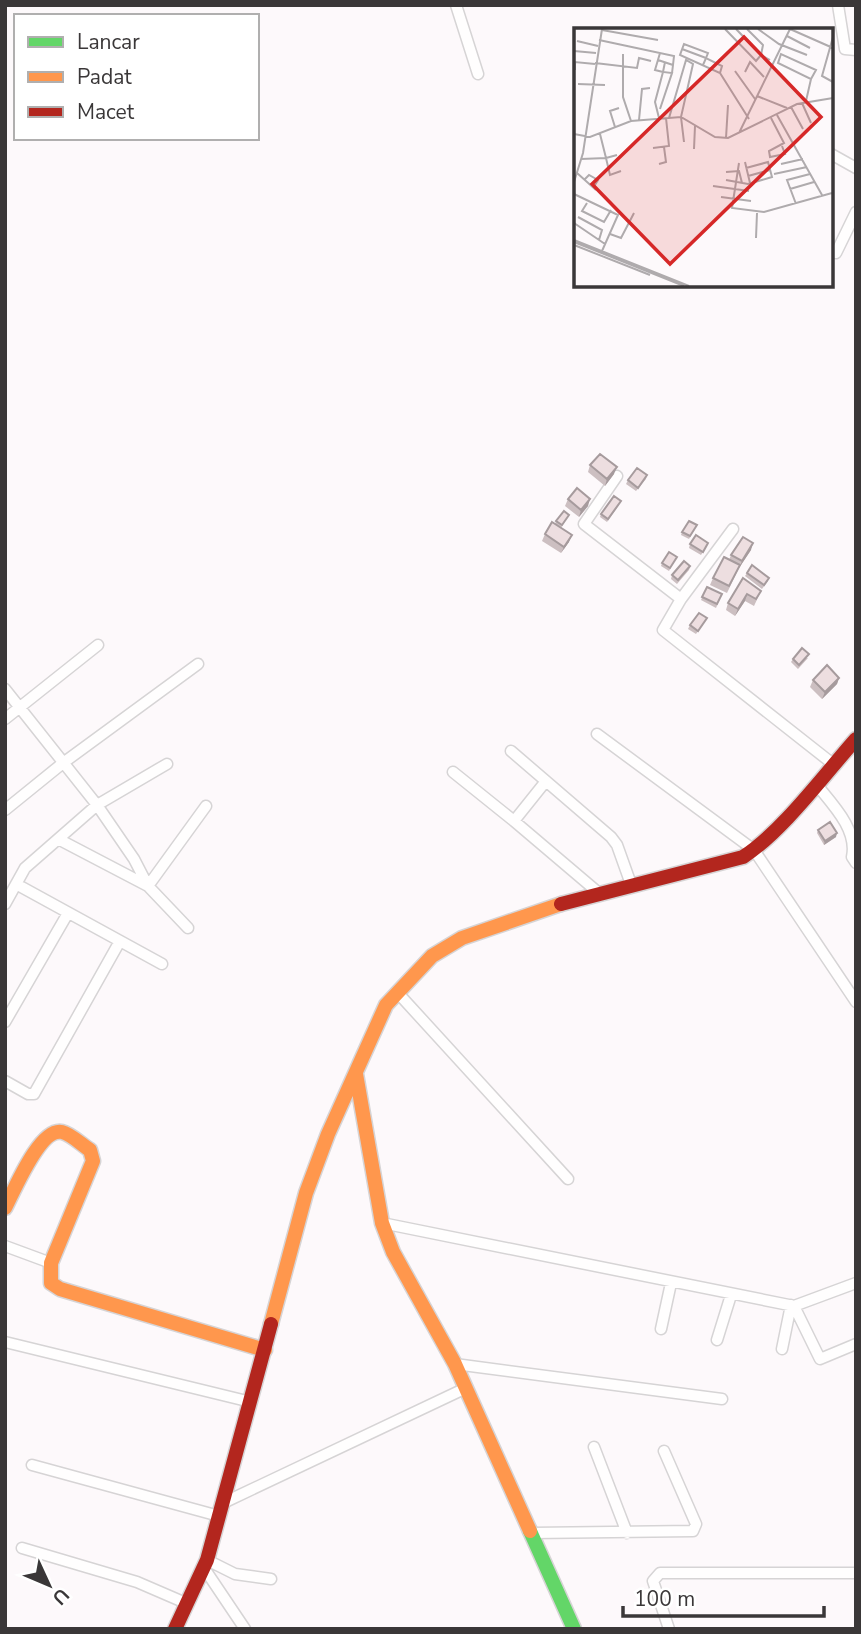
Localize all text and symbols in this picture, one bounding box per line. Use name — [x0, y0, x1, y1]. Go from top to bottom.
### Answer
legend — [14, 14, 259, 140]
text: Lancar — [77, 28, 140, 56]
inset map — [574, 28, 833, 287]
text: Padat — [77, 63, 132, 91]
text: Macet — [77, 98, 135, 126]
north arrow — [14, 1550, 84, 1620]
scale bar — [623, 1574, 824, 1618]
text: U — [46, 1582, 75, 1610]
text: 100 m — [634, 1585, 695, 1613]

